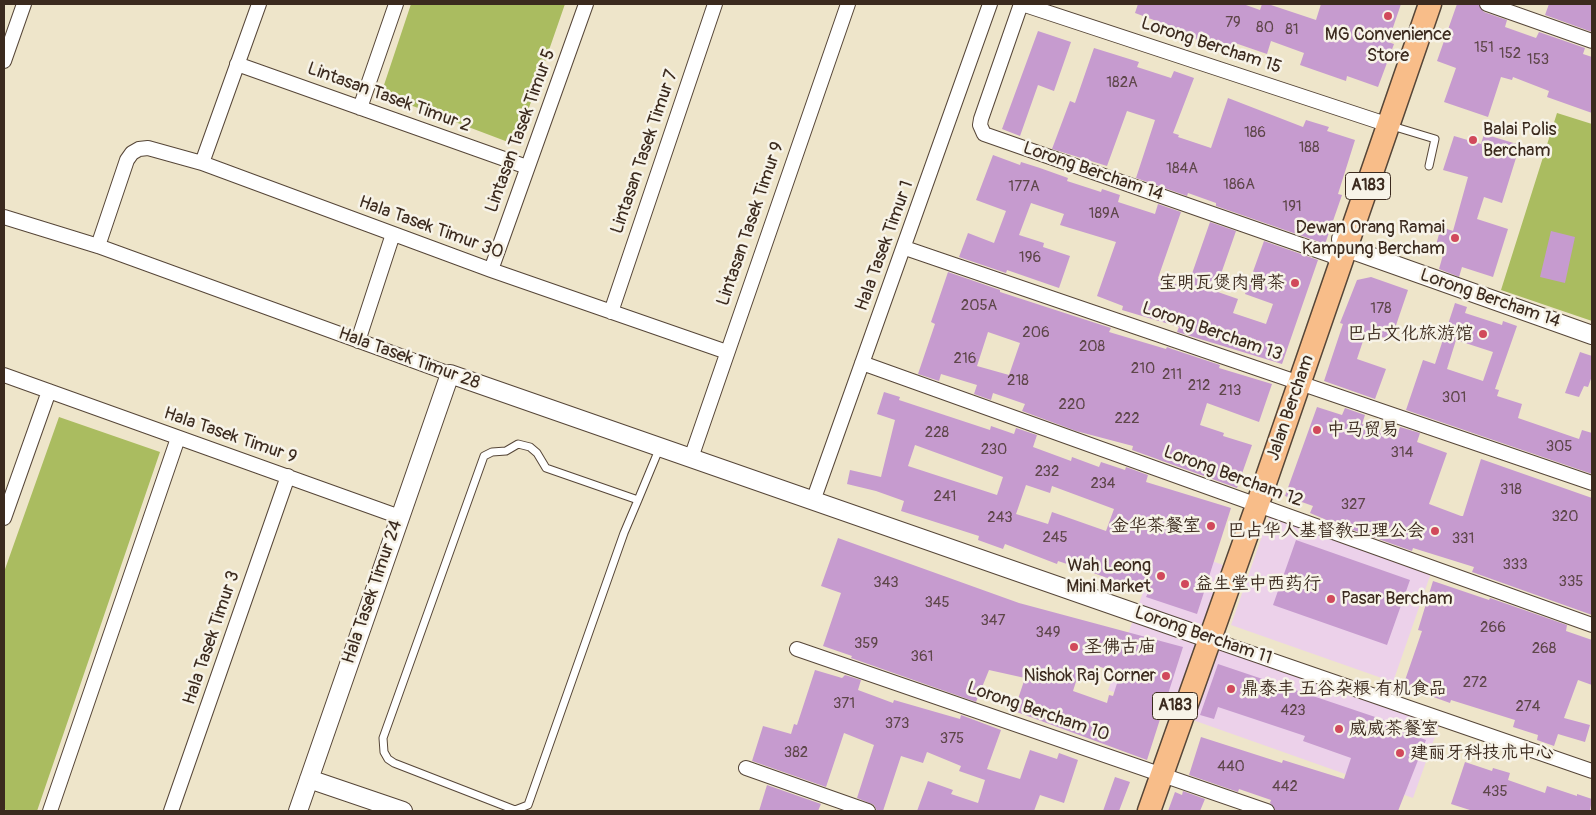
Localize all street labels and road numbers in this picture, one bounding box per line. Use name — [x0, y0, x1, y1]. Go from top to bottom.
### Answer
street label: Lorong Bercham 15 — [1138, 13, 1284, 79]
street label: Lintasan Tasek Timur 5 — [481, 46, 561, 216]
street label: Lintasan Tasek Timur 2 — [304, 58, 474, 138]
street label: Lintasan Tasek Timur 7 — [607, 67, 683, 237]
street label: Lorong Bercham 14 — [1020, 138, 1166, 206]
street label: Lintasan Tasek Timur 9 — [713, 139, 789, 309]
road number: A183 — [1346, 172, 1390, 200]
street label: Hala Tasek Timur 1 — [851, 178, 919, 314]
street label: Hala Tasek Timur 30 — [356, 192, 506, 264]
street label: Lorong Bercham 14 — [1417, 265, 1563, 333]
street label: Lorong Bercham 13 — [1139, 298, 1285, 366]
street label: Hala Tasek Timur 28 — [335, 323, 483, 395]
street label: Jalan Bercham — [1263, 352, 1319, 464]
street label: Hala Tasek Timur 9 — [161, 403, 299, 469]
street label: Lorong Bercham 12 — [1160, 442, 1306, 512]
street label: Hala Tasek Timur 24 — [338, 517, 408, 667]
street label: Hala Tasek Timur 3 — [179, 568, 245, 708]
street label: Lorong Bercham 11 — [1131, 602, 1275, 670]
street label: Lorong Bercham 10 — [964, 678, 1112, 746]
road number: A183 — [1152, 692, 1198, 719]

